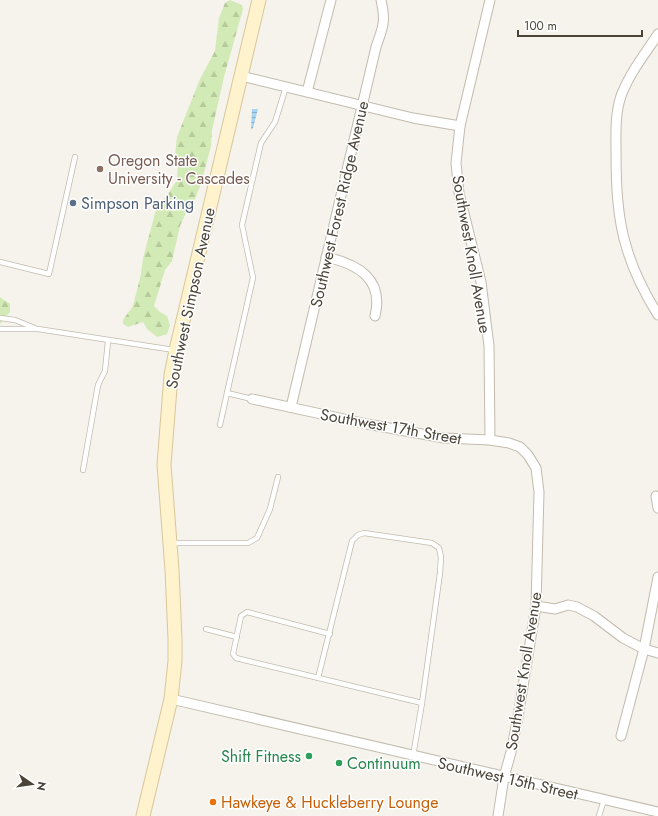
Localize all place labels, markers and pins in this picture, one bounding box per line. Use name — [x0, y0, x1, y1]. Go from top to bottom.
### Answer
place label: Oregon State University - Cascades — [108, 149, 250, 190]
marker: Oregon State University - Cascades — [95, 164, 105, 174]
place label: Simpson Parking — [81, 192, 194, 215]
marker: Simpson Parking — [68, 198, 78, 208]
place label: Shift Fitness — [221, 745, 301, 768]
marker: Shift Fitness — [304, 751, 314, 761]
place label: Continuum — [347, 752, 421, 775]
marker: Continuum — [334, 758, 344, 768]
place label: Hawkeye & Huckleberry Lounge — [221, 791, 438, 814]
marker: Hawkeye & Huckleberry Lounge — [208, 797, 218, 807]

